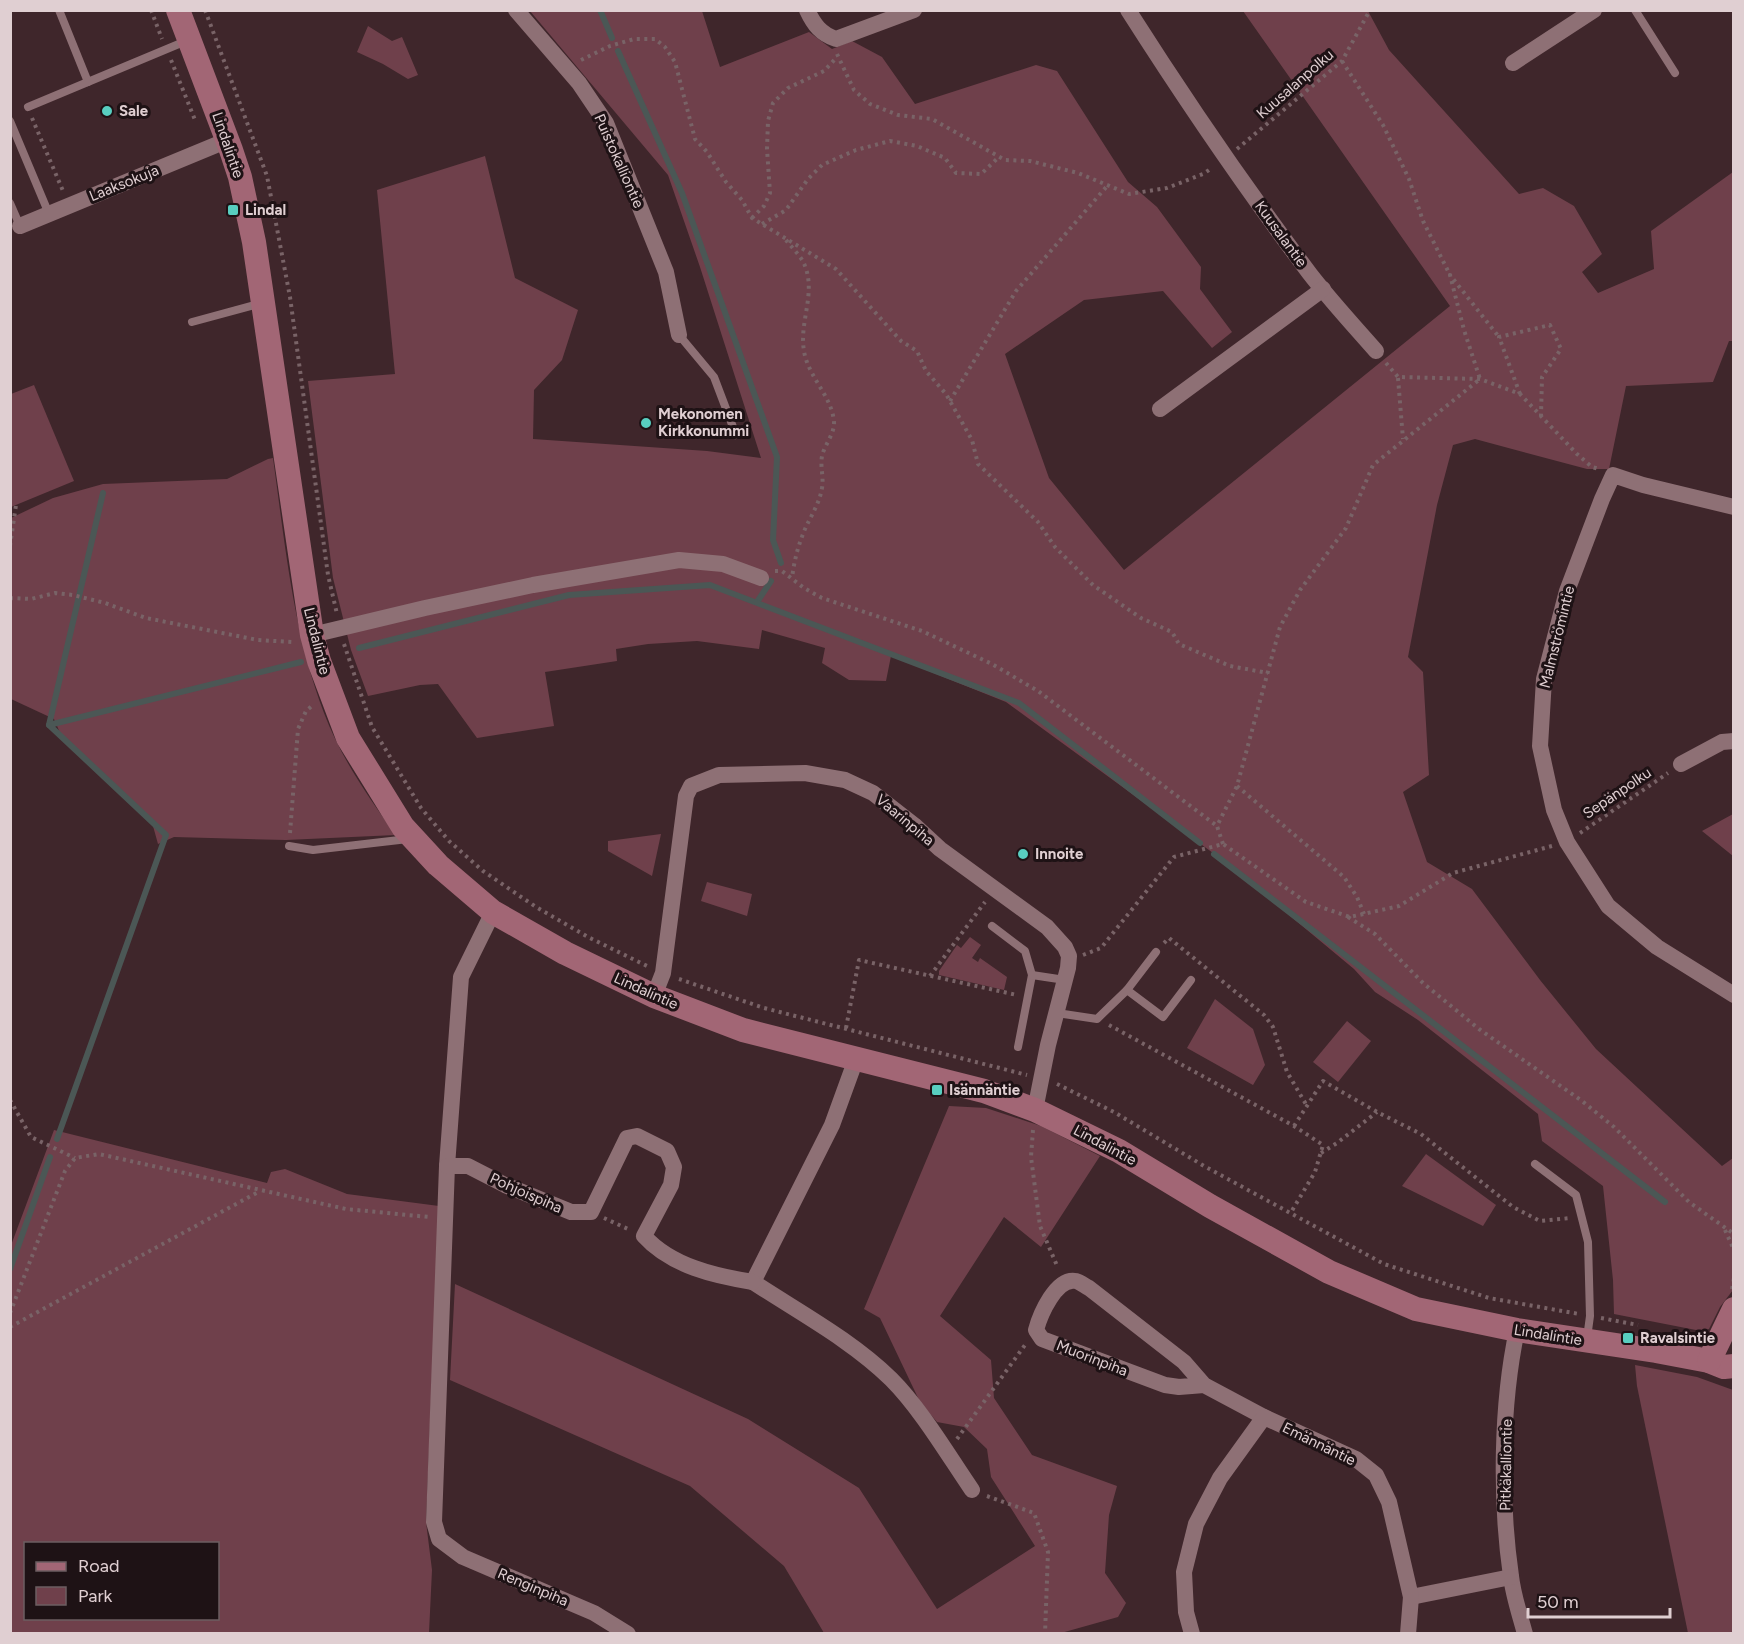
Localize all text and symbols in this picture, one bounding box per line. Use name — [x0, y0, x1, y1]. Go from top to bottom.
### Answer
street label: Kuusalanpolku — [1253, 46, 1337, 122]
place label: Sale — [119, 102, 149, 120]
marker: Sale — [100, 104, 114, 118]
street label: Lindalintie — [208, 110, 248, 180]
street label: Puistokalliontie — [590, 111, 648, 211]
street label: Laaksokuja — [87, 161, 161, 205]
street label: Kuusalantie — [1251, 197, 1311, 271]
place label: Lindal — [245, 201, 286, 219]
marker: Lindal — [226, 203, 240, 217]
place label: Mekonomen Kirkkonummi — [658, 405, 749, 440]
marker: Mekonomen Kirkkonummi — [639, 416, 653, 430]
street label: Malmströmintie — [1536, 584, 1578, 690]
street label: Lindalintie — [300, 606, 334, 676]
street label: Sepänpolku — [1579, 764, 1655, 822]
street label: Vaarinpiha — [872, 790, 938, 850]
place label: Innoite — [1035, 845, 1084, 863]
marker: Innoite — [1016, 847, 1030, 861]
street label: Lindalintie — [611, 969, 681, 1013]
place label: Isännäntie — [949, 1081, 1021, 1099]
marker: Isännäntie — [930, 1083, 944, 1097]
street label: Lindalintie — [1070, 1121, 1140, 1169]
street label: Pohjoispiha — [487, 1169, 565, 1217]
street label: Lindalintie — [1513, 1321, 1583, 1349]
place label: Ravalsintie — [1640, 1329, 1716, 1347]
marker: Ravalsintie — [1621, 1331, 1635, 1345]
street label: Muorinpiha — [1054, 1336, 1130, 1380]
street label: Emännäntie — [1279, 1419, 1359, 1469]
street label: Pitkäkalliontie — [1496, 1419, 1516, 1511]
legend — [24, 1542, 219, 1620]
text: Road — [78, 1555, 119, 1577]
street label: Renginpiha — [495, 1564, 571, 1610]
scale bar — [1528, 1581, 1670, 1619]
text: Park — [78, 1585, 113, 1607]
text: 50 m — [1537, 1591, 1579, 1613]

